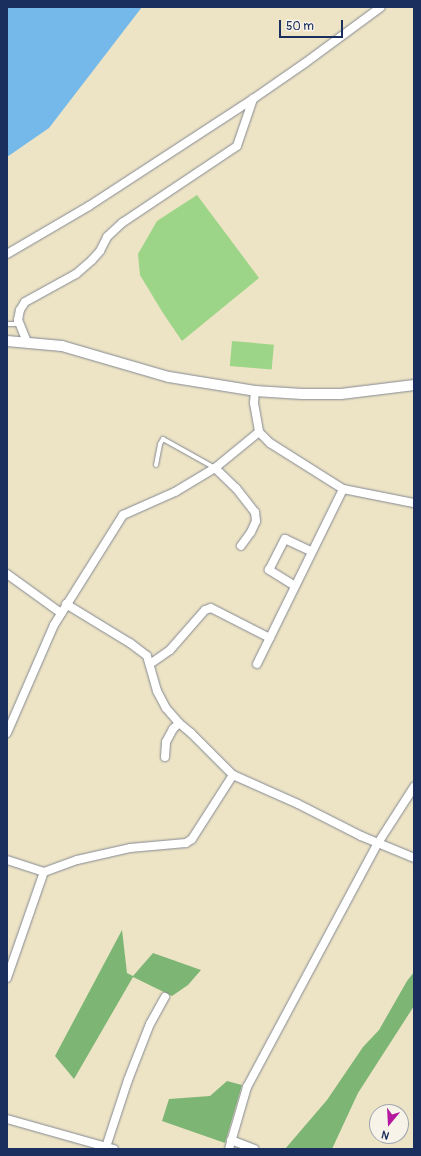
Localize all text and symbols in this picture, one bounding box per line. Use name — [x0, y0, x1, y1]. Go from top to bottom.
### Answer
scale bar — [281, 12, 345, 38]
text: 50 m — [286, 19, 314, 34]
north arrow — [369, 1104, 409, 1144]
text: N — [380, 1128, 391, 1142]

